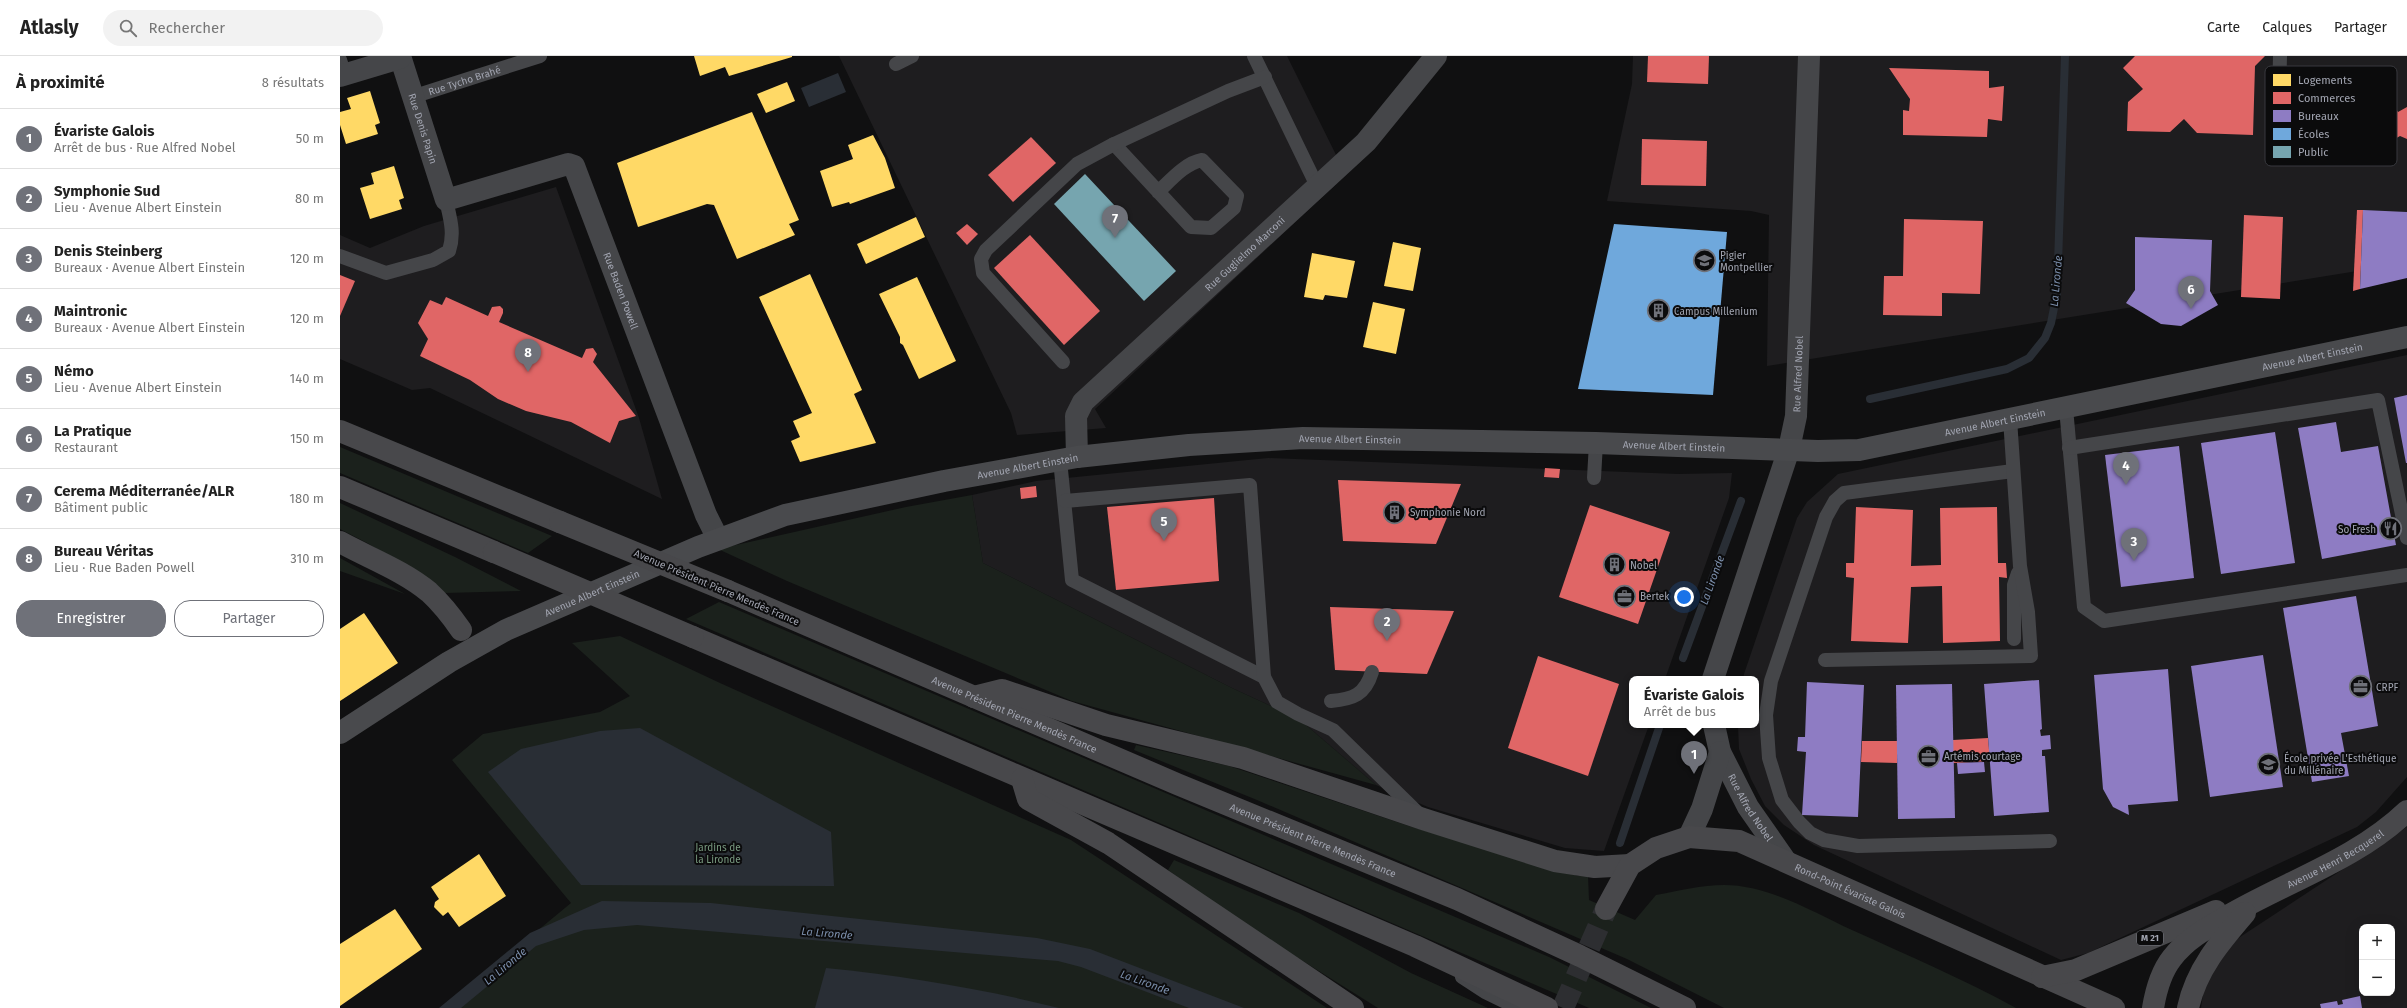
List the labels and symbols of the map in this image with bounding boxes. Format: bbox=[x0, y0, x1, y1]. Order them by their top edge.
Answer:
street label: Rue Tycho Brahé bbox=[427, 64, 502, 98]
legend bbox=[2265, 66, 2397, 166]
text: Logements bbox=[2298, 74, 2352, 87]
street label: Rue Denis Papin bbox=[405, 92, 439, 165]
text: Commerces bbox=[2298, 92, 2355, 105]
text: Bureaux bbox=[2298, 110, 2339, 123]
text: Écoles bbox=[2298, 127, 2329, 141]
text: Public bbox=[2298, 146, 2329, 159]
pin: 7 bbox=[1102, 205, 1128, 238]
street label: Rue Guglielmo Marconi bbox=[1203, 214, 1288, 294]
school or university icon: Pigier Montpellier bbox=[1692, 248, 1718, 274]
place label: Pigier Montpellier bbox=[1720, 250, 1773, 274]
street label: Rue Baden Powell bbox=[600, 251, 640, 331]
water label: La Lironde bbox=[2048, 255, 2065, 307]
pin: 6 bbox=[2178, 276, 2204, 309]
building icon: Campus Millenium bbox=[1645, 298, 1671, 324]
place label: Campus Millenium bbox=[1674, 306, 1758, 318]
street label: Rue Alfred Nobel bbox=[1791, 335, 1806, 413]
pin: 8 bbox=[515, 339, 541, 372]
street label: Avenue Albert Einstein bbox=[2261, 341, 2364, 374]
street label: Avenue Albert Einstein bbox=[1944, 407, 2047, 439]
street label: Avenue Albert Einstein bbox=[1299, 433, 1401, 447]
street label: Avenue Albert Einstein bbox=[1623, 439, 1725, 455]
street label: Avenue Albert Einstein bbox=[976, 452, 1079, 482]
pin: 4 bbox=[2113, 452, 2139, 485]
building icon: Symphonie Nord bbox=[1382, 499, 1408, 525]
place label: Symphonie Nord bbox=[1410, 507, 1485, 519]
pin: 5 bbox=[1151, 508, 1177, 541]
restaurant icon: So Fresh bbox=[2378, 516, 2404, 542]
place label: So Fresh bbox=[2338, 524, 2376, 536]
pin: 3 bbox=[2121, 528, 2147, 561]
street label: Avenue Président Pierre Mendès France bbox=[632, 548, 801, 628]
building icon: Nobel bbox=[1601, 552, 1627, 578]
water label: La Lironde bbox=[1698, 553, 1727, 607]
place label: Nobel bbox=[1630, 560, 1657, 572]
street label: Avenue Albert Einstein bbox=[543, 568, 642, 620]
office icon: Bertek bbox=[1612, 583, 1638, 609]
your location bbox=[1674, 587, 1694, 607]
place label: Bertek bbox=[1640, 591, 1670, 603]
pin: 2 bbox=[1374, 608, 1400, 641]
street label: Avenue Président Pierre Mendès France bbox=[930, 674, 1099, 756]
office icon: CRPF bbox=[2348, 674, 2374, 700]
place label: CRPF bbox=[2376, 682, 2398, 694]
pin: 1 bbox=[1681, 741, 1707, 774]
office icon: Artémis courtage bbox=[1916, 743, 1942, 769]
place label: Artémis courtage bbox=[1944, 751, 2021, 763]
school or university icon: École privée L'Esthétique du Millénaire bbox=[2255, 751, 2281, 777]
place label: École privée L'Esthétique du Millénaire bbox=[2284, 751, 2396, 777]
street label: Rue Alfred Nobel bbox=[1725, 772, 1775, 844]
street label: Avenue Président Pierre Mendès France bbox=[1228, 801, 1398, 880]
street label: Avenue Henri Becquerel bbox=[2285, 828, 2386, 891]
park label: Jardins de la Lironde bbox=[695, 842, 741, 866]
street label: Rond-Point Évariste Galois bbox=[1793, 862, 1908, 922]
water label: La Lironde bbox=[801, 925, 853, 942]
road number: M 21 bbox=[2137, 931, 2163, 945]
water label: La Lironde bbox=[481, 945, 529, 988]
water label: La Lironde bbox=[1118, 968, 1172, 997]

